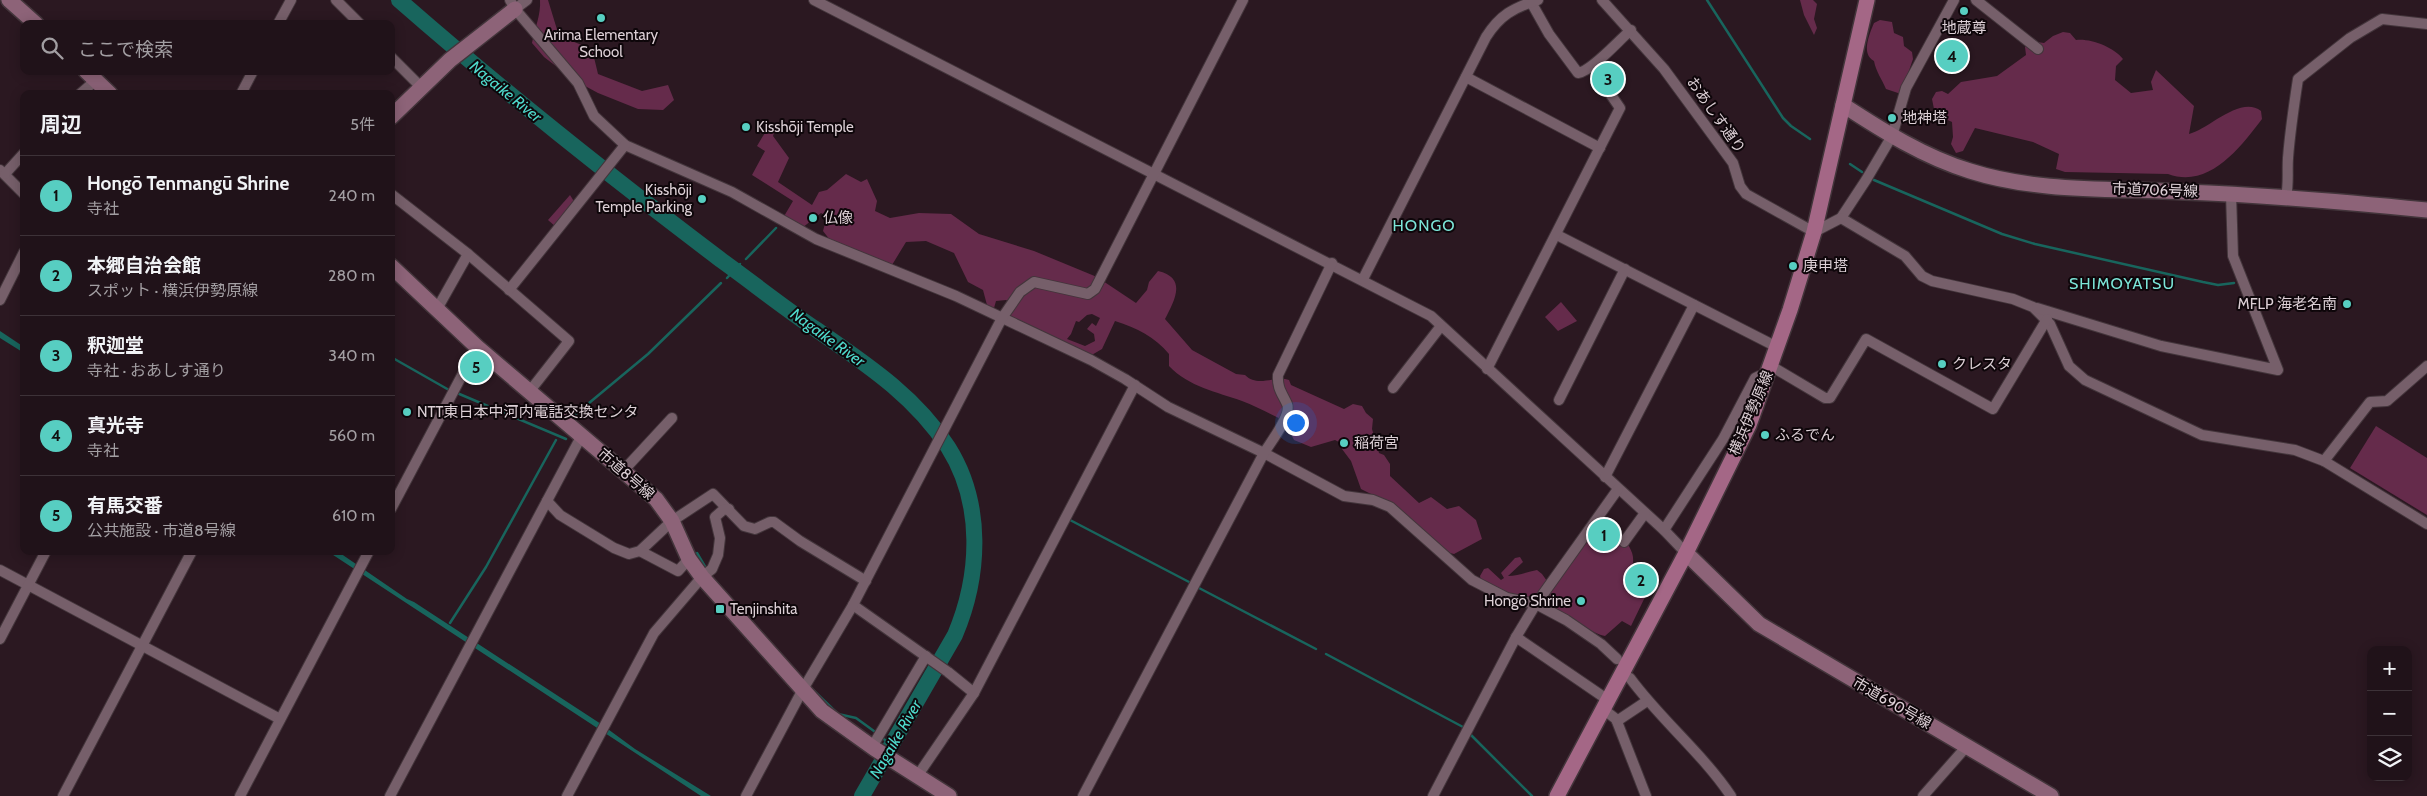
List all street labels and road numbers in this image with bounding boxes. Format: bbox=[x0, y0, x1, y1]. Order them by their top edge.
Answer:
street label: おあしす通り bbox=[1683, 73, 1749, 157]
street label: 市道706号線 bbox=[2112, 179, 2198, 201]
street label: 横浜伊勢原線 bbox=[1725, 368, 1777, 458]
street label: 市道8号線 bbox=[594, 445, 658, 503]
street label: 市道690号線 bbox=[1850, 673, 1934, 733]

